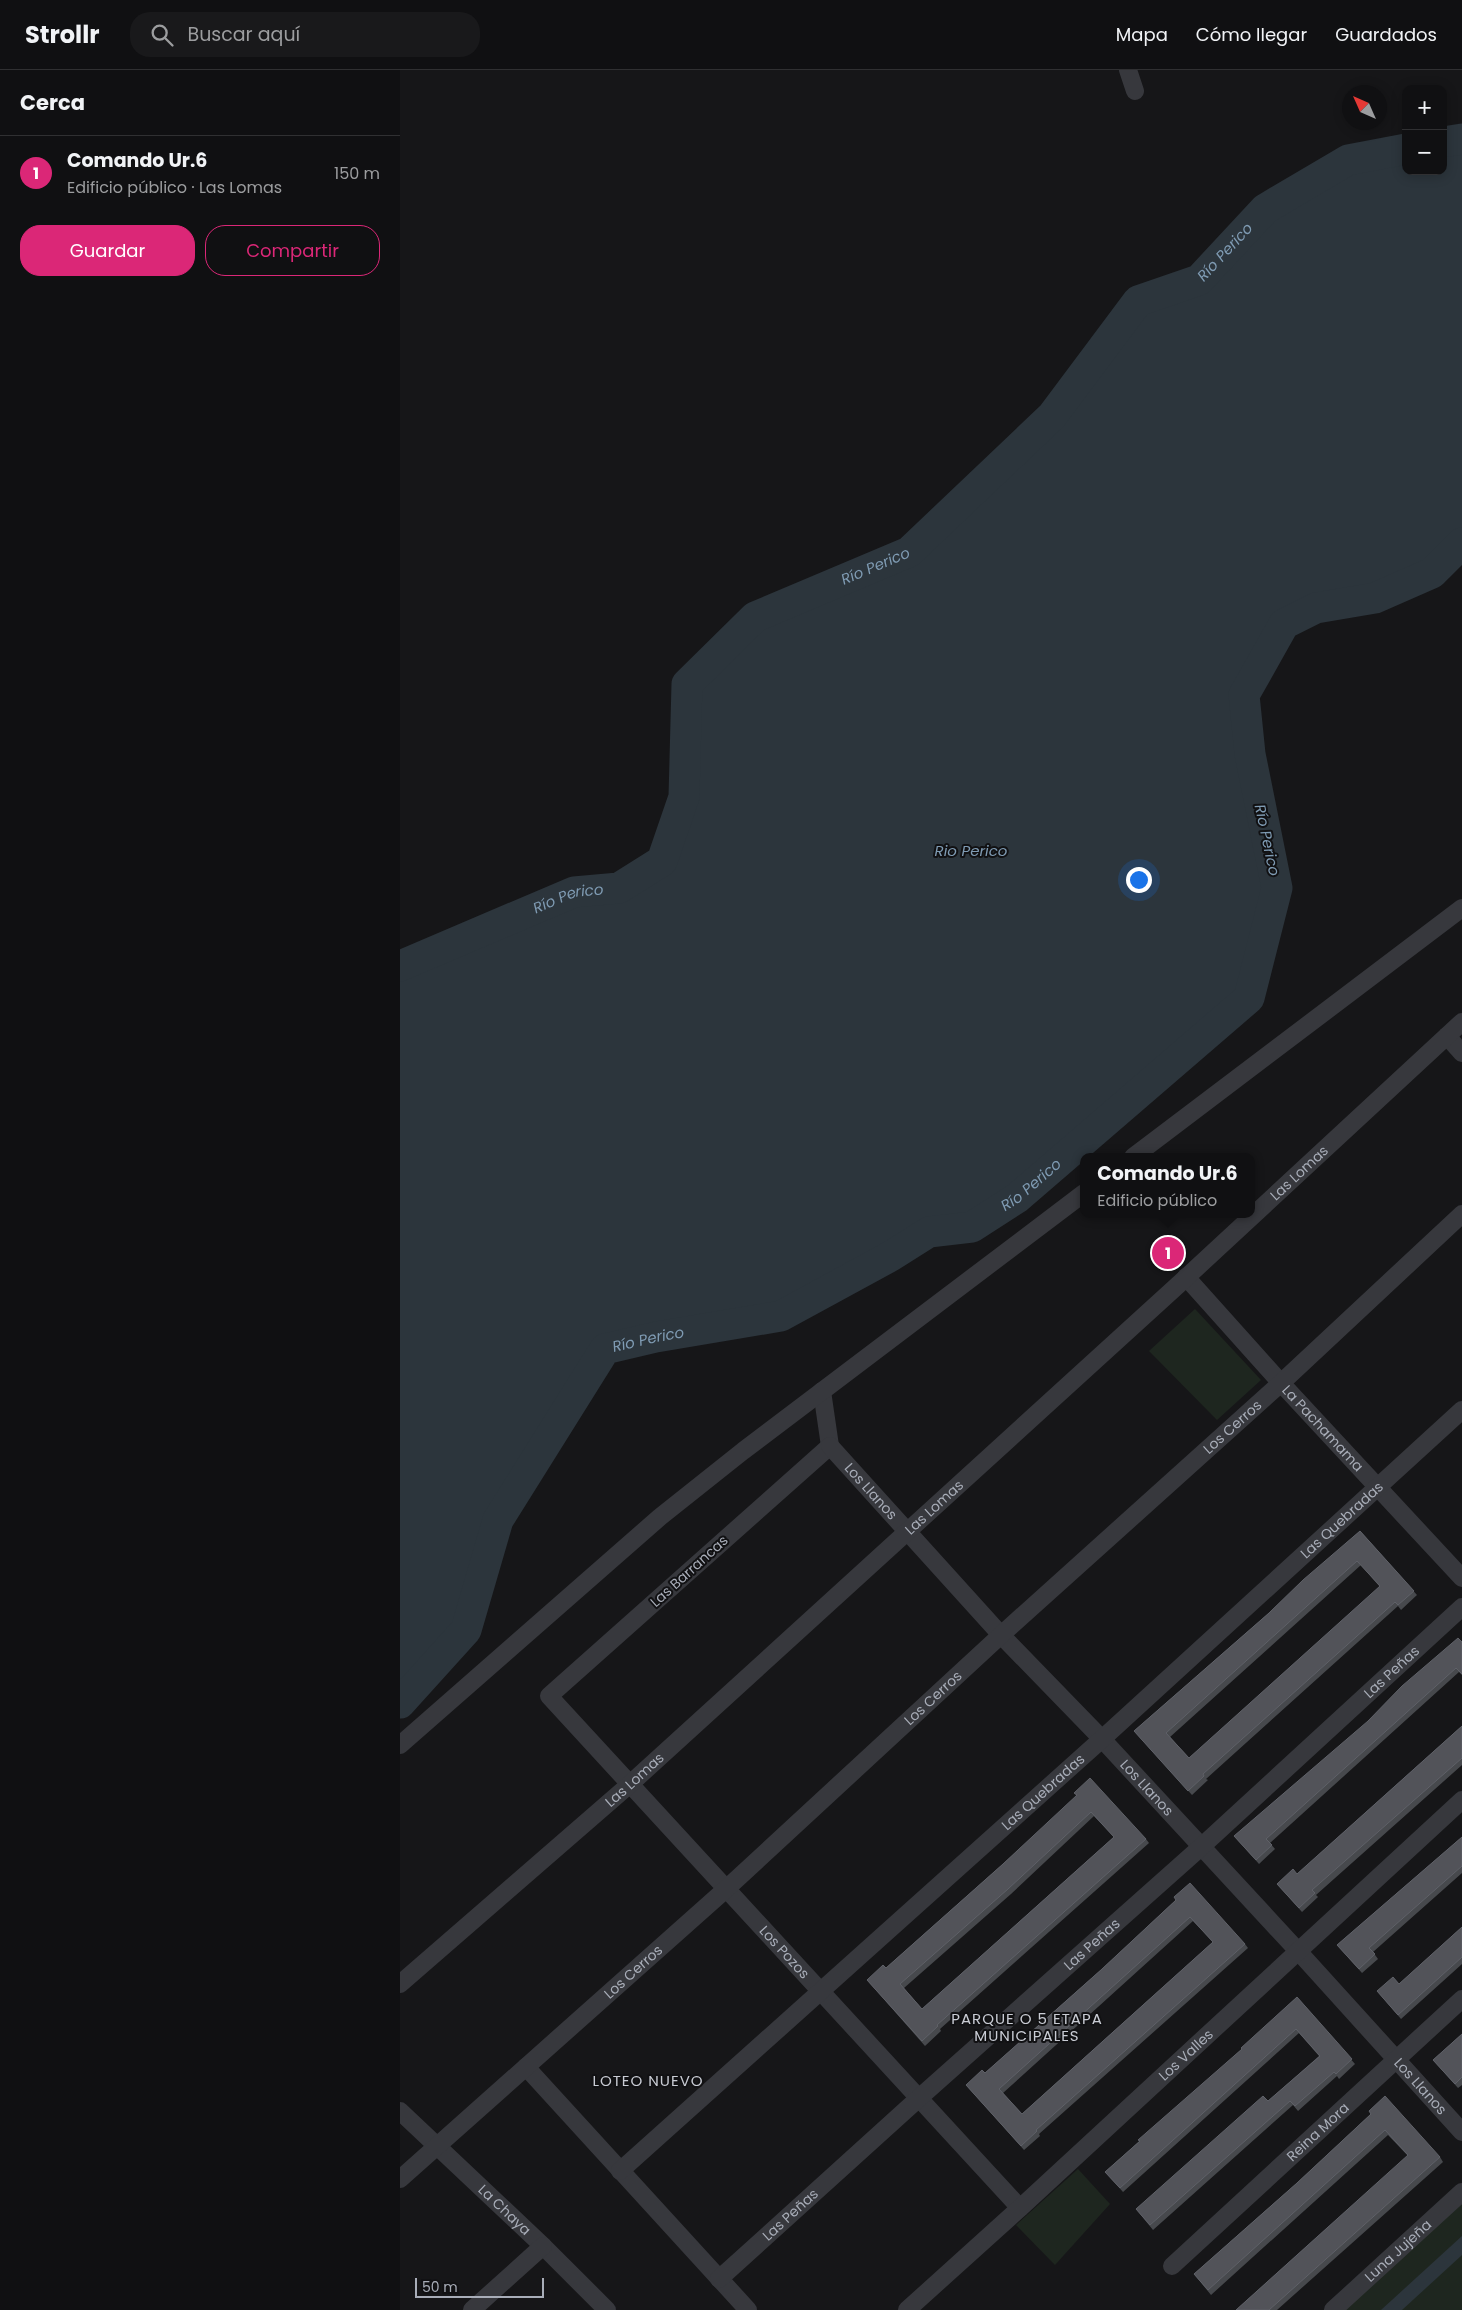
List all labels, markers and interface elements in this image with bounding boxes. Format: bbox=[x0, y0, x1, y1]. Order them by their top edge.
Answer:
search box bbox=[130, 12, 480, 57]
text: Strollr bbox=[25, 18, 100, 51]
icon: search bbox=[148, 21, 176, 49]
text: Buscar aquí bbox=[188, 21, 300, 48]
text: Mapa bbox=[1116, 22, 1168, 47]
text: Cómo llegar bbox=[1196, 22, 1307, 47]
text: Guardados bbox=[1335, 22, 1437, 47]
north arrow bbox=[1342, 85, 1387, 130]
map controls bbox=[1402, 85, 1447, 175]
button: + bbox=[1402, 85, 1447, 130]
text: Cerca bbox=[20, 88, 85, 117]
button: − bbox=[1402, 130, 1447, 175]
text: Comando Ur.6 bbox=[67, 147, 207, 174]
text: 1 bbox=[33, 162, 39, 185]
text: 150 m bbox=[334, 162, 380, 185]
text: Edificio público · Las Lomas bbox=[67, 176, 282, 199]
water label: Río Perico bbox=[1192, 218, 1257, 286]
button: Guardar bbox=[20, 225, 195, 276]
button: Compartir bbox=[205, 225, 380, 276]
water label: Río Perico bbox=[838, 542, 913, 590]
water label: Río Perico bbox=[1250, 802, 1285, 878]
water label: Rio Perico bbox=[935, 840, 1007, 861]
your location bbox=[1126, 867, 1152, 893]
water label: Río Perico bbox=[530, 878, 604, 918]
street label: Las Lomas bbox=[1266, 1141, 1333, 1205]
water label: Río Perico bbox=[996, 1153, 1066, 1216]
popup bbox=[1080, 1153, 1255, 1218]
text: Comando Ur.6 bbox=[1097, 1160, 1238, 1187]
text: Edificio público bbox=[1097, 1189, 1217, 1212]
pin: 1 bbox=[1152, 1234, 1184, 1272]
water label: Río Perico bbox=[610, 1321, 686, 1357]
street label: La Pachamama bbox=[1278, 1380, 1368, 1476]
street label: Los Cerros bbox=[1199, 1395, 1266, 1458]
street label: Los Llanos bbox=[840, 1458, 902, 1524]
street label: Las Lomas bbox=[900, 1475, 968, 1539]
street label: Las Quebradas bbox=[1296, 1477, 1387, 1563]
street label: Las Barrancas bbox=[646, 1531, 732, 1611]
street label: Las Peñas bbox=[1359, 1641, 1424, 1703]
street label: Los Cerros bbox=[900, 1666, 966, 1730]
street label: Las Lomas bbox=[601, 1748, 668, 1811]
street label: Las Quebradas bbox=[997, 1749, 1089, 1835]
street label: Los Llanos bbox=[1116, 1755, 1178, 1820]
street label: Las Peñas bbox=[1059, 1914, 1124, 1975]
street label: Los Pozos bbox=[755, 1921, 814, 1983]
street label: Los Cerros bbox=[599, 1940, 667, 2003]
district label: PARQUE O 5 ETAPA MUNICIPALES bbox=[951, 2008, 1103, 2046]
street label: Los Valles bbox=[1154, 2024, 1218, 2085]
street label: Los Llanos bbox=[1389, 2053, 1452, 2119]
district label: LOTEO NUEVO bbox=[592, 2070, 704, 2091]
street label: Reina Mora bbox=[1282, 2098, 1353, 2166]
street label: La Chaya bbox=[474, 2180, 536, 2240]
street label: Las Peñas bbox=[758, 2184, 823, 2245]
street label: Luna Jujeña bbox=[1360, 2215, 1436, 2286]
scale bar bbox=[415, 2275, 544, 2298]
text: 50 m bbox=[422, 2277, 458, 2297]

